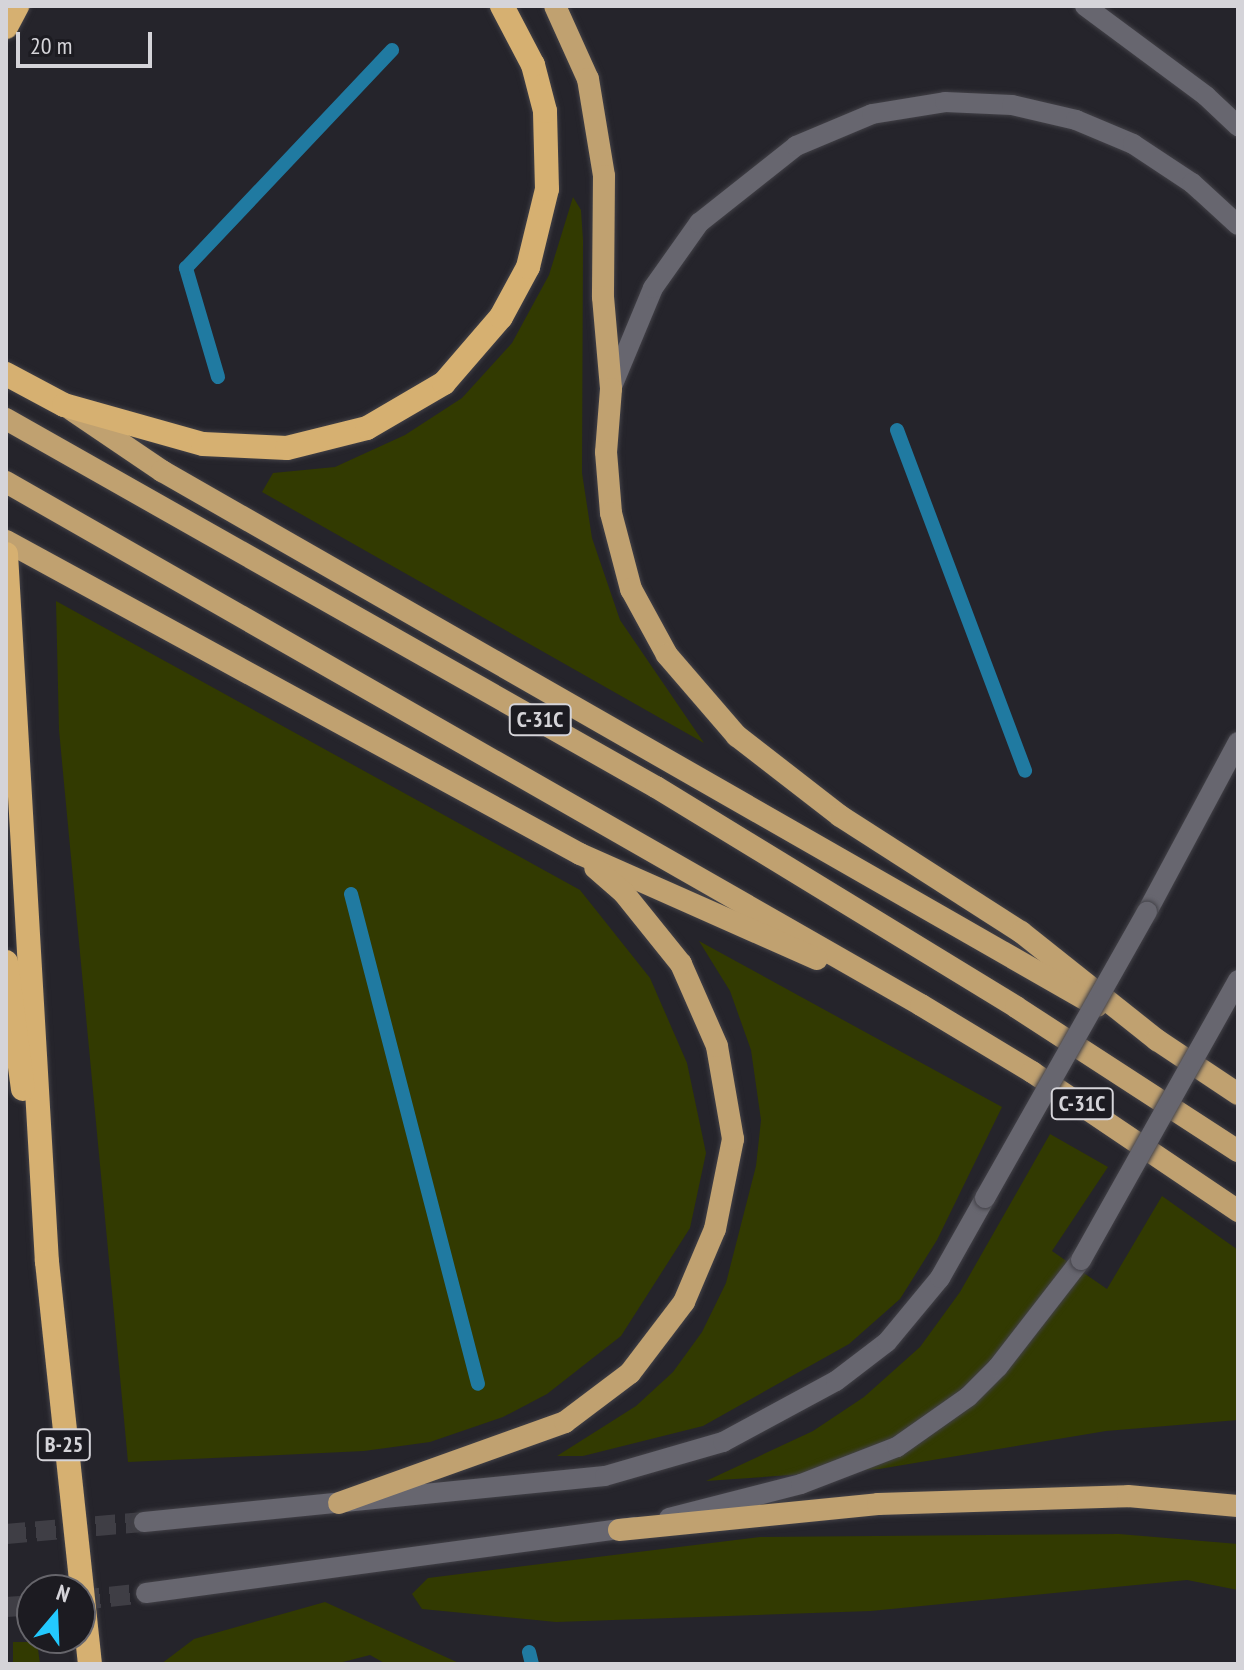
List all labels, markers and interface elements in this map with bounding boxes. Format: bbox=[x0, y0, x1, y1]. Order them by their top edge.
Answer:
scale bar bbox=[20, 16, 156, 66]
text: 20 m bbox=[30, 30, 72, 61]
road number: C-31C bbox=[508, 702, 572, 738]
road number: C-31C bbox=[1050, 1086, 1114, 1122]
road number: B-25 bbox=[36, 1427, 92, 1463]
north arrow bbox=[16, 1574, 96, 1654]
text: N bbox=[53, 1578, 73, 1608]

